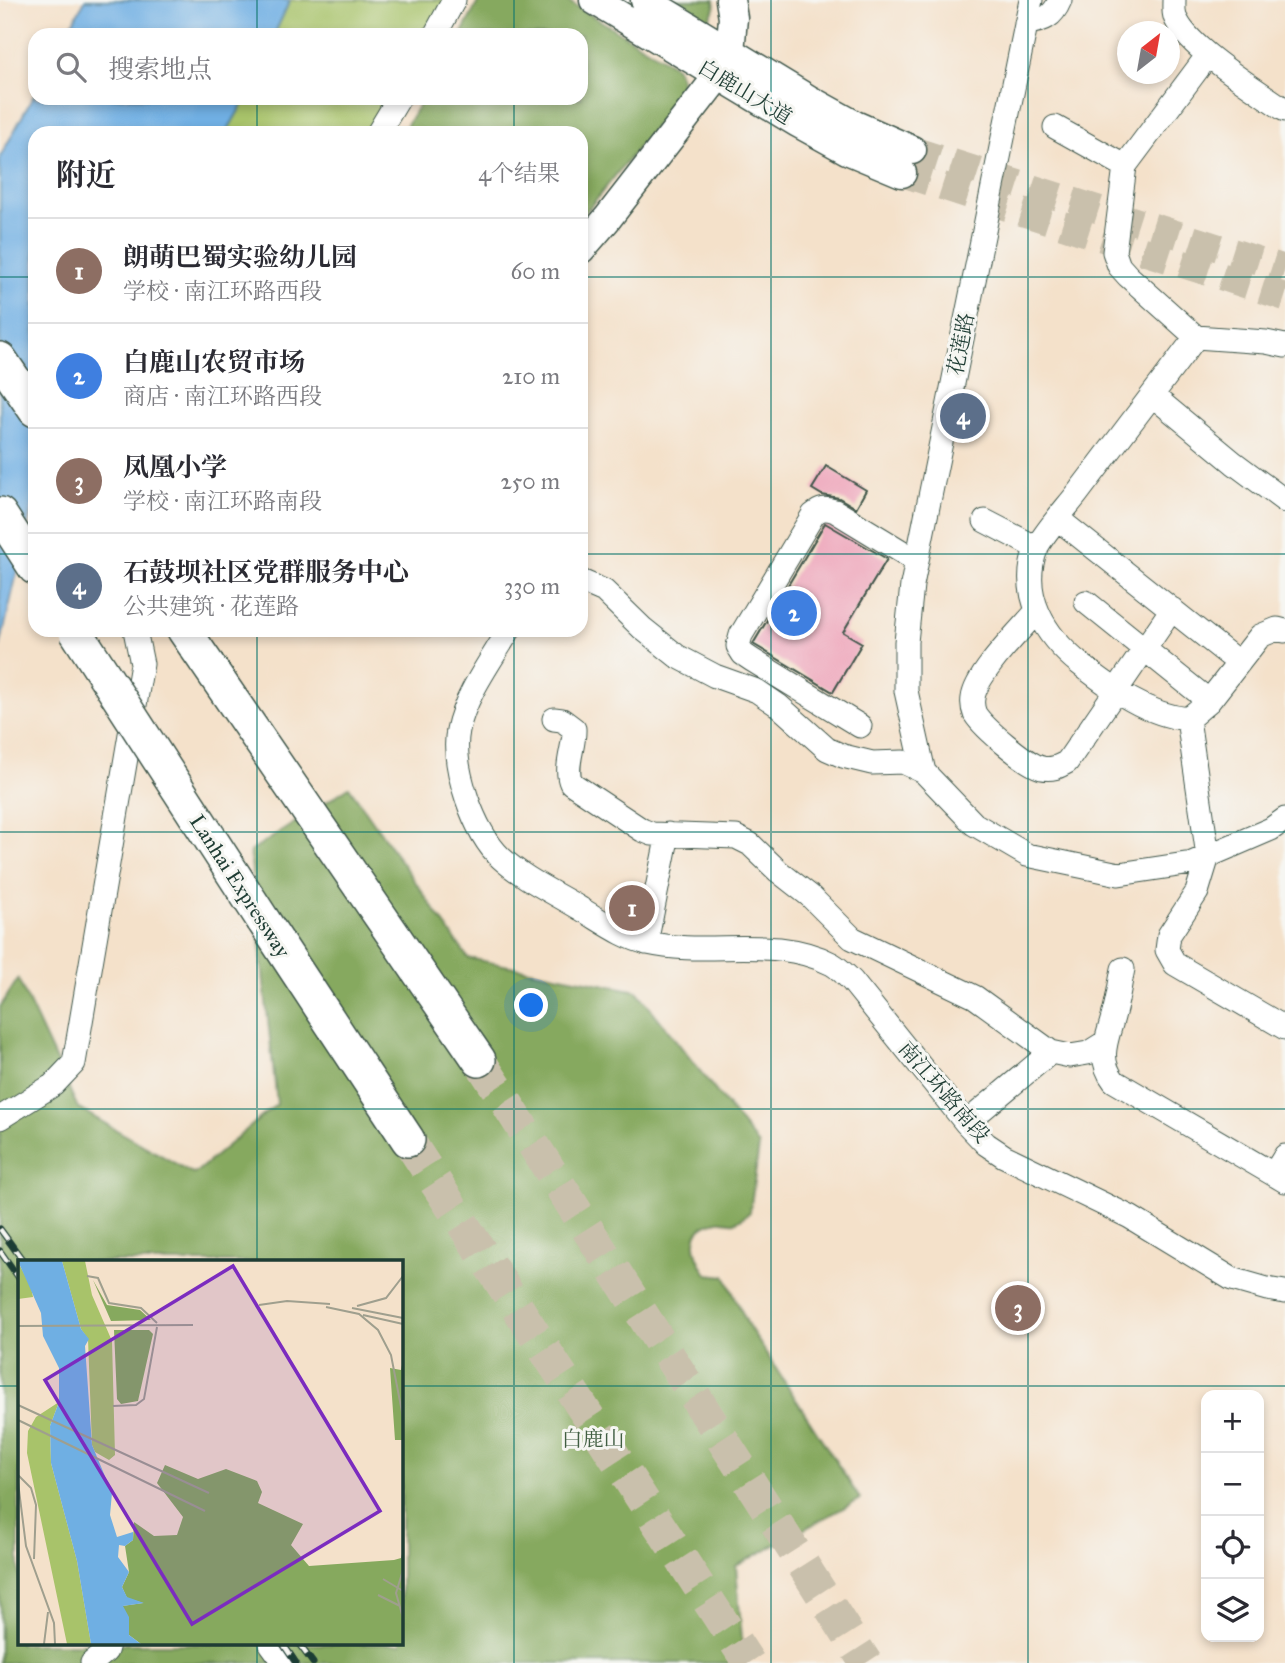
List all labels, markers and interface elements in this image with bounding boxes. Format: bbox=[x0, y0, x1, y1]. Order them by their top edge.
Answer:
north arrow bbox=[1117, 21, 1180, 84]
search box bbox=[28, 28, 588, 105]
icon: search bbox=[52, 48, 90, 86]
text: 搜索地点 bbox=[108, 53, 212, 85]
street label: 白鹿山大道 bbox=[693, 54, 797, 130]
text: 附近 bbox=[56, 157, 116, 193]
text: 4个结果 bbox=[478, 159, 560, 187]
text: 朗萌巴蜀实验幼儿园 bbox=[123, 241, 357, 273]
text: 1 bbox=[74, 257, 84, 285]
text: 60 m bbox=[511, 257, 560, 285]
text: 学校 · 南江环路西段 bbox=[123, 277, 322, 305]
street label: 花莲路 bbox=[942, 311, 980, 377]
text: 白鹿山农贸市场 bbox=[123, 346, 305, 378]
text: 2 bbox=[73, 362, 85, 390]
text: 210 m bbox=[502, 362, 560, 390]
text: 商店 · 南江环路西段 bbox=[123, 382, 322, 410]
pin: 4 bbox=[940, 390, 986, 442]
text: 凤凰小学 bbox=[123, 451, 227, 483]
text: 3 bbox=[74, 467, 84, 495]
text: 250 m bbox=[500, 467, 560, 495]
text: 学校 · 南江环路南段 bbox=[123, 487, 322, 515]
text: 石鼓坝社区党群服务中心 bbox=[123, 556, 409, 588]
text: 4 bbox=[73, 572, 85, 600]
text: 330 m bbox=[504, 572, 560, 600]
pin: 2 bbox=[771, 587, 817, 639]
text: 公共建筑 · 花莲路 bbox=[123, 592, 299, 620]
street label: Lanhai Expressway bbox=[184, 810, 297, 963]
pin: 1 bbox=[609, 882, 655, 934]
your location bbox=[514, 988, 548, 1022]
street label: 南江环路南段 bbox=[893, 1036, 995, 1148]
inset map bbox=[18, 1260, 402, 1646]
pin: 3 bbox=[995, 1282, 1041, 1334]
map controls bbox=[1201, 1390, 1264, 1642]
button: + bbox=[1201, 1390, 1264, 1453]
park label: 白鹿山 bbox=[562, 1426, 625, 1452]
button: − bbox=[1201, 1453, 1264, 1516]
button: locate bbox=[1201, 1516, 1264, 1579]
button: layers bbox=[1201, 1579, 1264, 1642]

